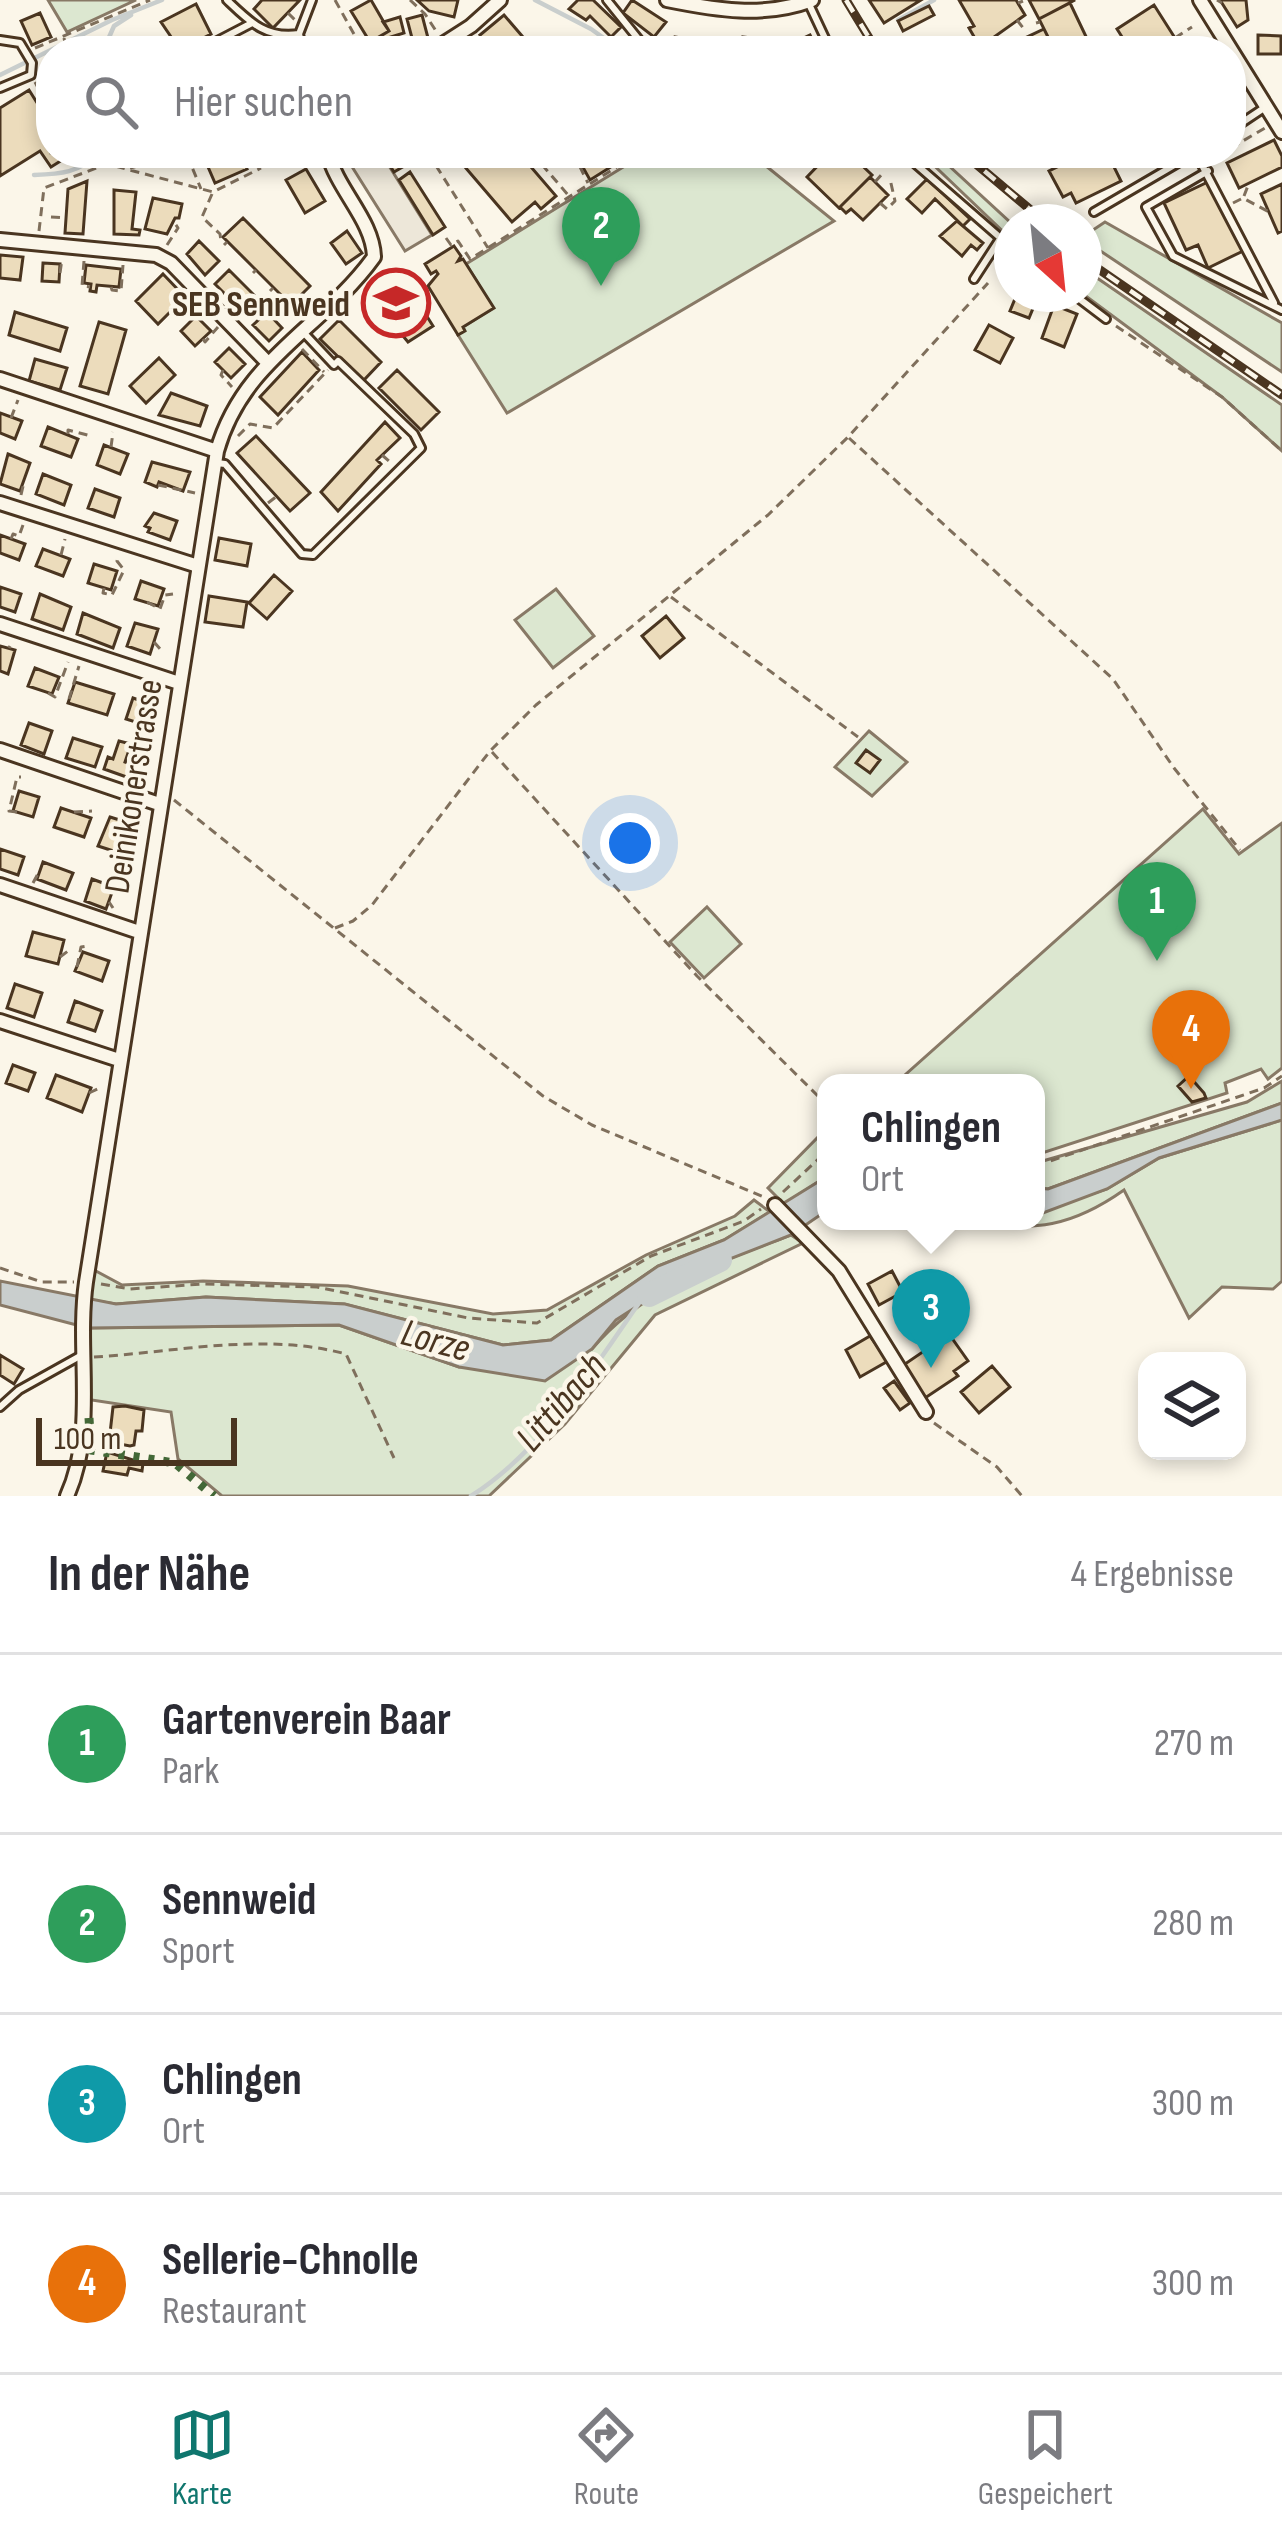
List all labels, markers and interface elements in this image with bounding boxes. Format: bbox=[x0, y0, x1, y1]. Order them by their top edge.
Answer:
search box bbox=[36, 36, 1246, 168]
icon: search bbox=[78, 69, 144, 135]
text: Hier suchen bbox=[174, 75, 353, 130]
pin: 2 bbox=[562, 187, 640, 286]
north arrow bbox=[994, 204, 1102, 312]
school or university icon: SEB Sennweid bbox=[361, 268, 431, 338]
place label: SEB Sennweid bbox=[172, 284, 350, 327]
street label: Deinikonerstrasse bbox=[96, 676, 173, 897]
your location bbox=[600, 813, 660, 873]
pin: 1 bbox=[1118, 862, 1196, 961]
pin: 4 bbox=[1152, 990, 1230, 1089]
popup bbox=[817, 1074, 1045, 1230]
text: Chlingen bbox=[861, 1101, 1001, 1156]
text: Ort bbox=[861, 1156, 904, 1203]
pin: 3 bbox=[892, 1269, 970, 1368]
water label: Lorze bbox=[396, 1310, 475, 1373]
water label: Littibach bbox=[506, 1344, 617, 1461]
map controls bbox=[1138, 1352, 1246, 1460]
button: layers bbox=[1138, 1352, 1246, 1460]
scale bar bbox=[36, 1412, 237, 1465]
text: 100 m bbox=[54, 1419, 121, 1459]
text: In der Nähe bbox=[48, 1544, 250, 1605]
text: 4 Ergebnisse bbox=[1071, 1551, 1234, 1598]
text: Gartenverein Baar bbox=[162, 1693, 451, 1748]
text: 1 bbox=[79, 1720, 95, 1767]
text: 270 m bbox=[1154, 1720, 1234, 1767]
text: Park bbox=[162, 1748, 219, 1795]
text: Sennweid bbox=[162, 1873, 316, 1928]
text: 2 bbox=[78, 1900, 96, 1947]
text: 280 m bbox=[1152, 1900, 1234, 1947]
text: Sport bbox=[162, 1928, 235, 1975]
text: Chlingen bbox=[162, 2053, 302, 2108]
text: 3 bbox=[78, 2080, 96, 2127]
text: 300 m bbox=[1152, 2080, 1234, 2127]
text: Ort bbox=[162, 2108, 205, 2155]
text: Sellerie-Chnolle bbox=[162, 2233, 419, 2288]
text: 4 bbox=[78, 2260, 96, 2307]
text: 300 m bbox=[1152, 2260, 1234, 2307]
text: Restaurant bbox=[162, 2288, 307, 2335]
tab: Karte bbox=[169, 2402, 235, 2514]
tab: Route bbox=[573, 2402, 639, 2514]
tab: Gespeichert bbox=[978, 2402, 1113, 2514]

